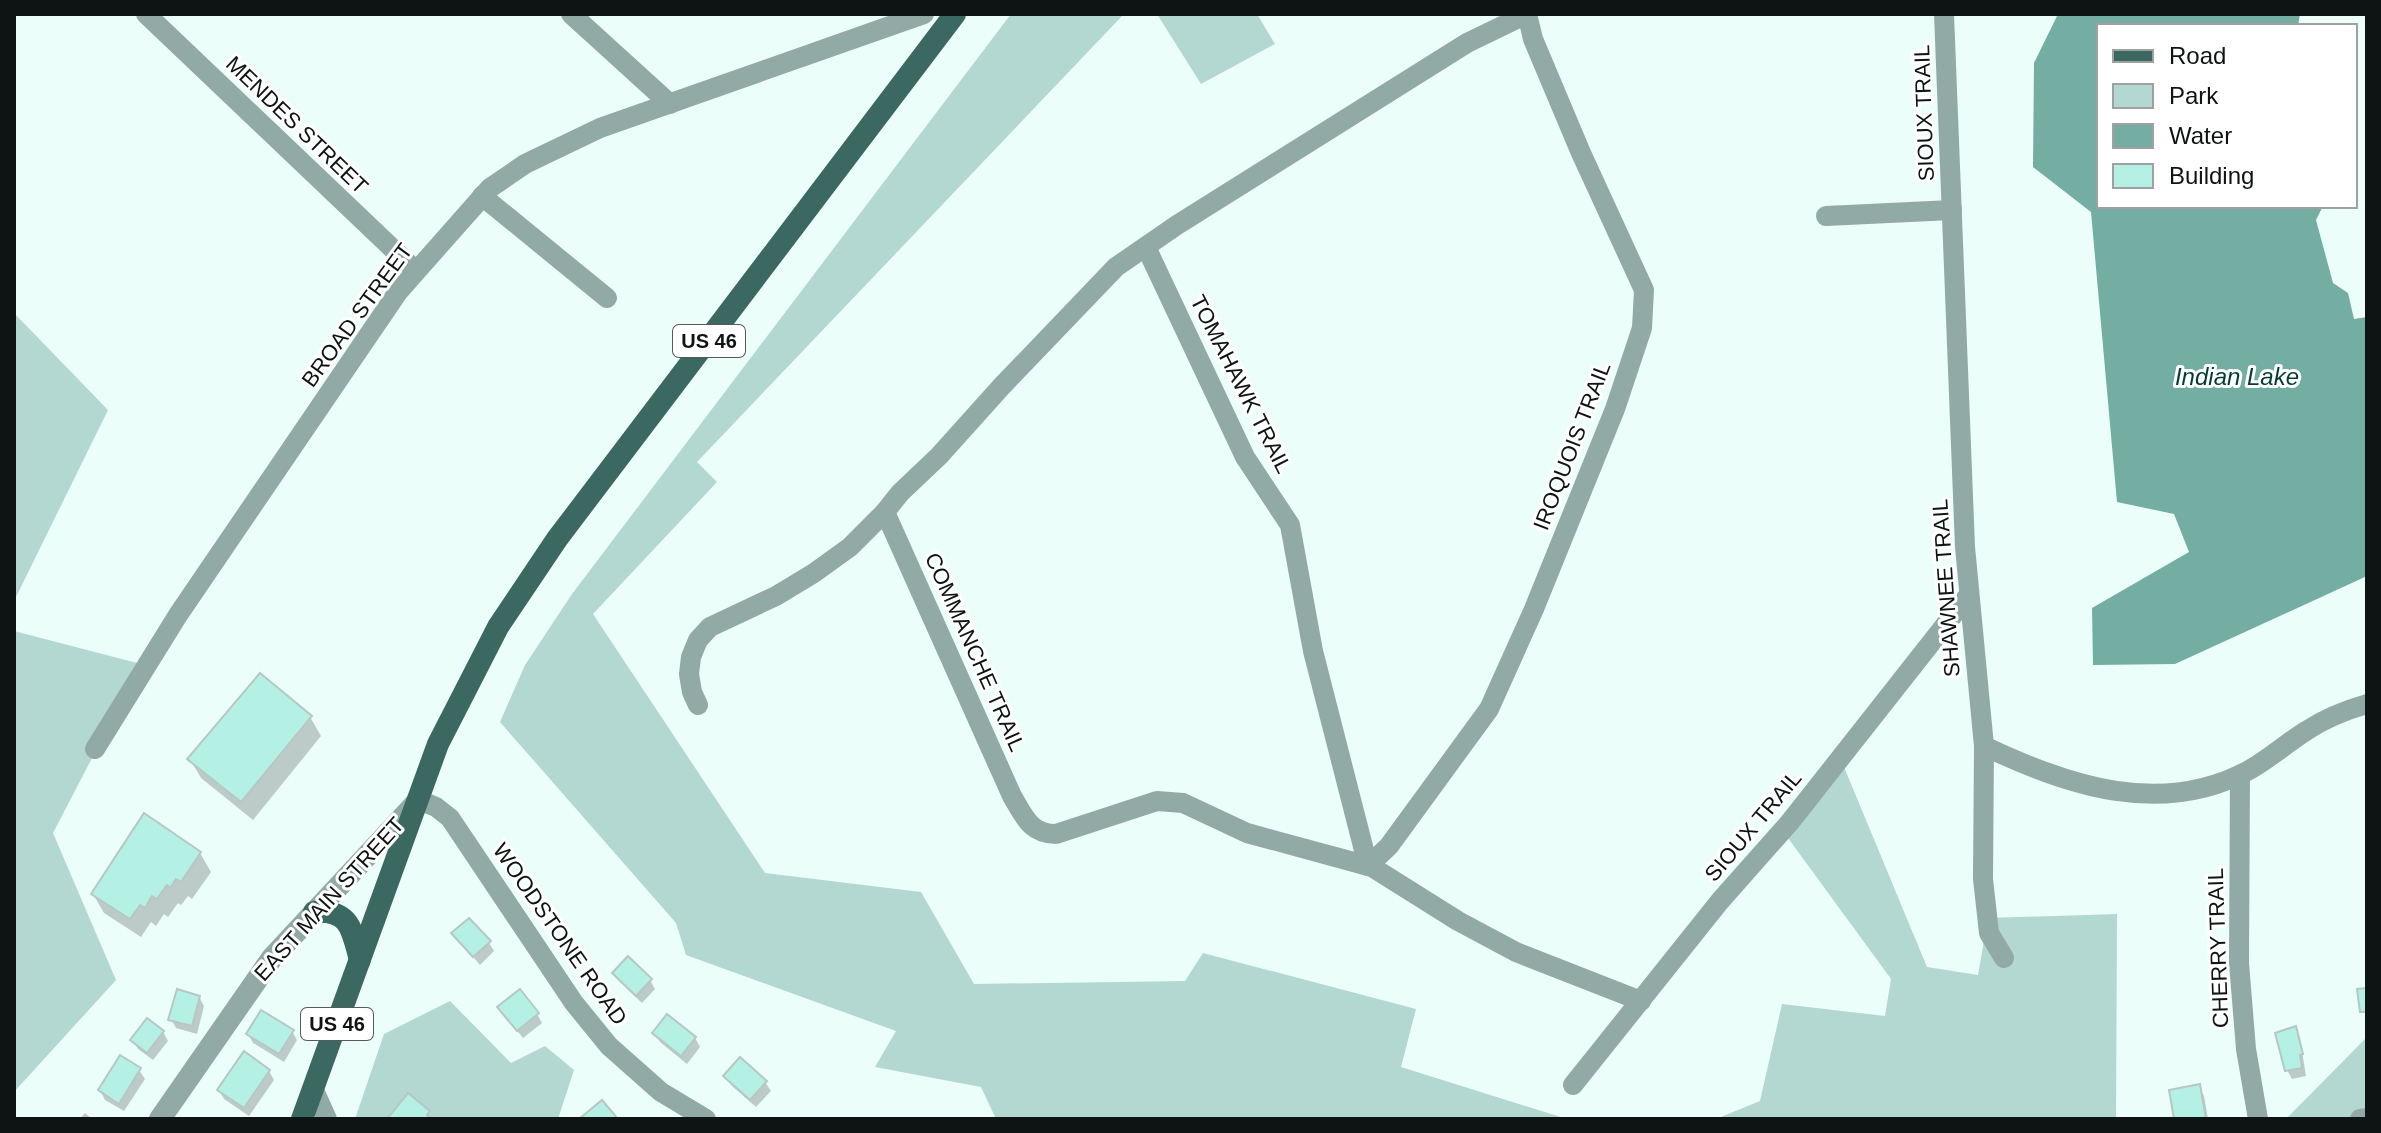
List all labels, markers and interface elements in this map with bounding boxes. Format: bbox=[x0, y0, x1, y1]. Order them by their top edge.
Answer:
legend bbox=[2097, 24, 2357, 208]
text: Road bbox=[2169, 42, 2226, 69]
street label: SIOUX TRAIL bbox=[1909, 44, 1939, 182]
street label: MENDES STREET bbox=[221, 51, 373, 199]
text: Park bbox=[2169, 82, 2219, 109]
text: Water bbox=[2169, 122, 2232, 149]
text: Building bbox=[2169, 162, 2254, 189]
street label: BROAD STREET bbox=[297, 238, 417, 392]
street label: TOMAHAWK TRAIL bbox=[1185, 291, 1297, 477]
road number: US 46 bbox=[673, 325, 745, 357]
street label: IROQUOIS TRAIL bbox=[1528, 358, 1616, 534]
water label: Indian Lake bbox=[2175, 363, 2299, 390]
street label: SHAWNEE TRAIL bbox=[1927, 498, 1965, 678]
street label: COMMANCHE TRAIL bbox=[920, 549, 1030, 755]
street label: SIOUX TRAIL bbox=[1700, 766, 1806, 886]
street label: EAST MAIN STREET bbox=[249, 812, 409, 986]
street label: WOODSTONE ROAD bbox=[488, 838, 632, 1030]
street label: CHERRY TRAIL bbox=[2203, 868, 2233, 1028]
road number: US 46 bbox=[301, 1008, 373, 1040]

